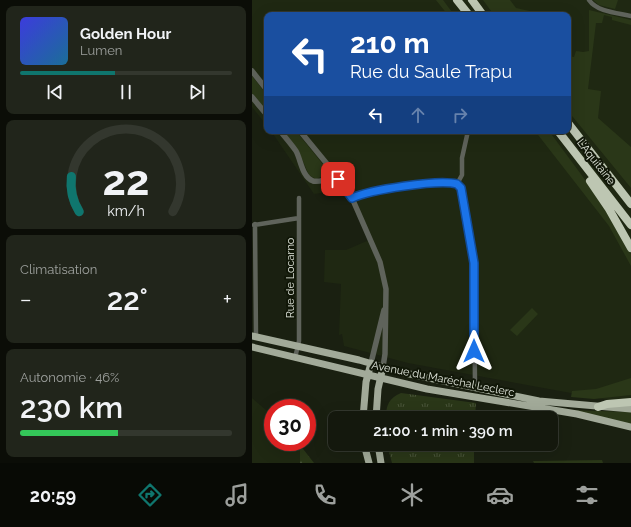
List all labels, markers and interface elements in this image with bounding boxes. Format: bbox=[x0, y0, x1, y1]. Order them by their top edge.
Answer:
text: Golden Hour bbox=[80, 25, 171, 43]
text: 210 m bbox=[350, 27, 430, 60]
icon: left bbox=[284, 28, 336, 80]
text: Lumen bbox=[80, 43, 122, 58]
text: Rue du Saule Trapu bbox=[350, 61, 512, 82]
icon: previous bbox=[44, 81, 66, 103]
icon: pause bbox=[115, 81, 137, 103]
icon: next bbox=[186, 81, 208, 103]
icon: left bbox=[365, 104, 387, 126]
icon: ahead bbox=[407, 104, 429, 126]
icon: right bbox=[449, 104, 471, 126]
street label: L'Aquitaine bbox=[574, 136, 618, 188]
text: 22 bbox=[103, 156, 149, 205]
pin bbox=[321, 162, 355, 196]
icon: arrive bbox=[327, 168, 349, 190]
text: km/h bbox=[107, 203, 145, 219]
street label: Rue de Locarno bbox=[284, 237, 297, 318]
text: Climatisation bbox=[20, 262, 97, 277]
text: 22° bbox=[107, 282, 148, 317]
text: − bbox=[20, 286, 32, 312]
text: + bbox=[223, 286, 232, 312]
position arrow bbox=[453, 330, 495, 372]
street label: Avenue du Maréchal Leclerc bbox=[370, 359, 516, 399]
text: Autonomie · 46% bbox=[20, 370, 119, 385]
text: 230 km bbox=[20, 390, 123, 425]
speed limit sign: 30 bbox=[264, 399, 316, 451]
text: 21:00 · 1 min · 390 m bbox=[373, 422, 513, 440]
icon: directions bbox=[136, 481, 164, 509]
icon: music bbox=[223, 481, 251, 509]
icon: phone bbox=[311, 481, 339, 509]
icon: climate bbox=[398, 481, 426, 509]
icon: car bbox=[486, 481, 514, 509]
icon: filters bbox=[573, 481, 601, 509]
text: 20:59 bbox=[30, 485, 76, 506]

